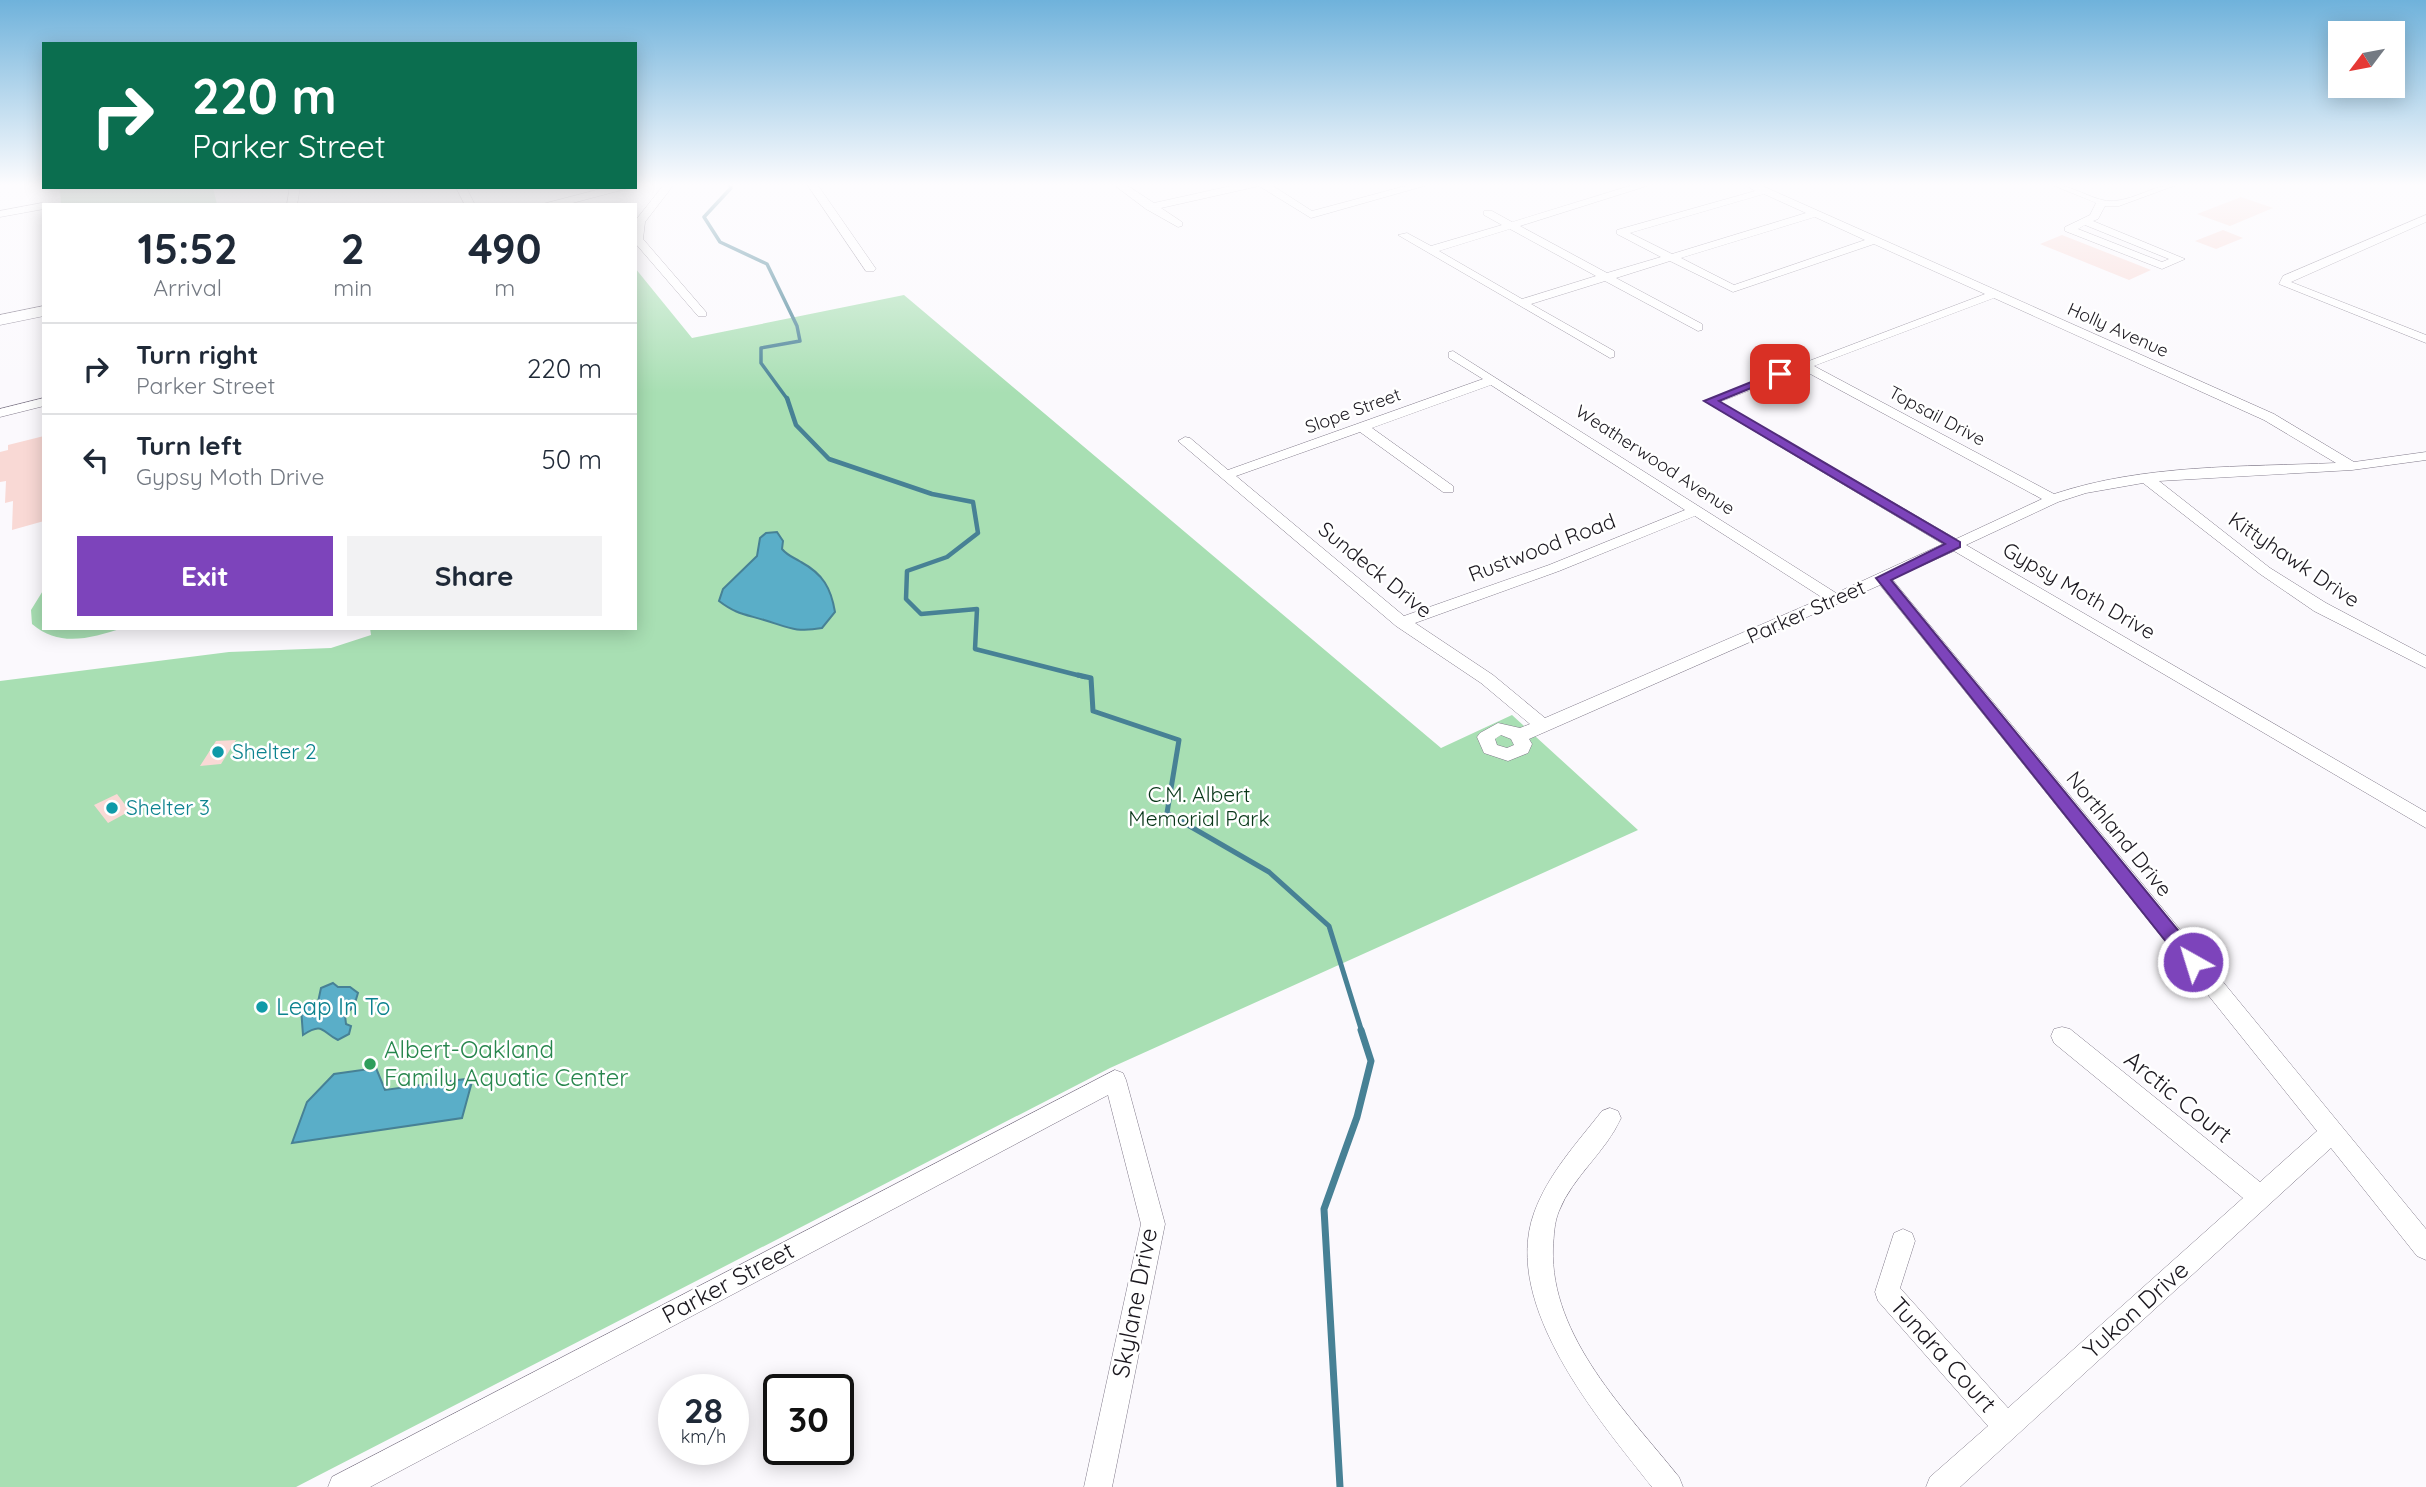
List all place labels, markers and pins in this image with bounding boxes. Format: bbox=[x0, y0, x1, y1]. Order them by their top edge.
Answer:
pin bbox=[1750, 344, 1810, 404]
place label: Shelter 2 bbox=[232, 738, 317, 764]
marker: Shelter 2 bbox=[210, 744, 226, 760]
place label: Shelter 3 bbox=[126, 794, 210, 820]
marker: Shelter 3 bbox=[104, 800, 120, 816]
place label: Leap In To bbox=[276, 991, 391, 1021]
marker: Leap In To bbox=[254, 999, 270, 1015]
place label: Albert-Oakland Family Aquatic Center bbox=[384, 1034, 628, 1092]
marker: Albert-Oakland Family Aquatic Center bbox=[362, 1056, 378, 1072]

